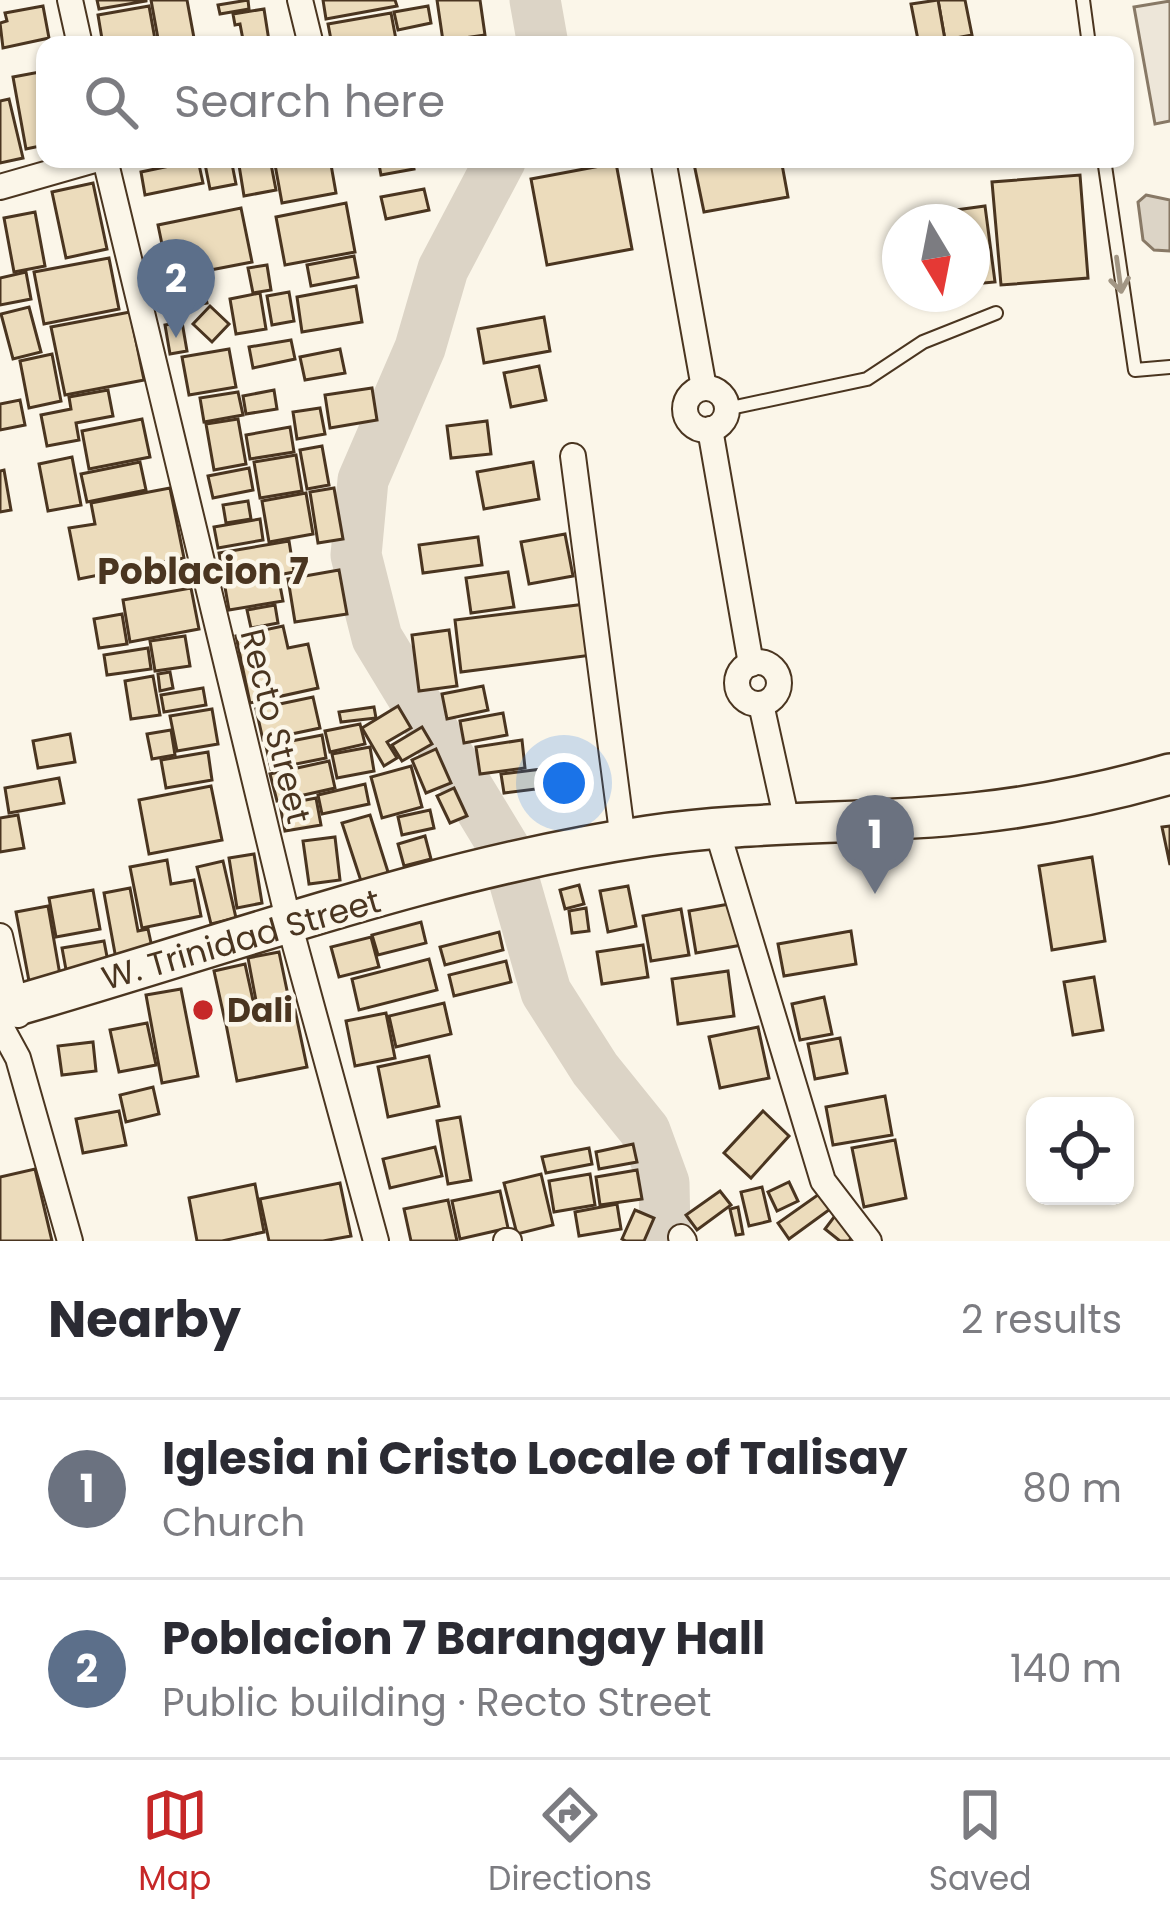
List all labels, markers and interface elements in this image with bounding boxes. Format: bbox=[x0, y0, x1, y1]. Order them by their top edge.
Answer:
search box bbox=[36, 36, 1134, 168]
icon: search bbox=[78, 69, 144, 135]
text: Search here bbox=[174, 70, 445, 133]
north arrow bbox=[882, 204, 990, 312]
pin: 2 bbox=[137, 239, 215, 338]
one-way arrow bbox=[1108, 255, 1131, 294]
district label: Poblacion 7 bbox=[97, 546, 309, 597]
street label: Recto Street bbox=[229, 624, 322, 828]
your location bbox=[534, 753, 594, 813]
pin: 1 bbox=[836, 795, 914, 894]
street label: W. Trinidad Street bbox=[96, 877, 386, 1002]
place label: Dali bbox=[227, 987, 293, 1034]
marker: Dali bbox=[190, 997, 216, 1023]
map controls bbox=[1026, 1097, 1134, 1205]
button: locate bbox=[1026, 1097, 1134, 1205]
text: Nearby bbox=[48, 1283, 241, 1355]
text: 2 results bbox=[961, 1292, 1122, 1347]
text: Iglesia ni Cristo Locale of Talisay bbox=[162, 1427, 908, 1490]
text: 1 bbox=[80, 1461, 94, 1516]
text: 80 m bbox=[1022, 1461, 1122, 1516]
text: Church bbox=[162, 1495, 305, 1550]
text: Poblacion 7 Barangay Hall bbox=[162, 1607, 765, 1670]
text: 2 bbox=[76, 1641, 98, 1696]
text: 140 m bbox=[1010, 1641, 1122, 1696]
text: Public building · Recto Street bbox=[162, 1675, 711, 1730]
tab: Map bbox=[138, 1782, 211, 1904]
tab: Directions bbox=[488, 1782, 652, 1904]
tab: Saved bbox=[929, 1782, 1032, 1904]

